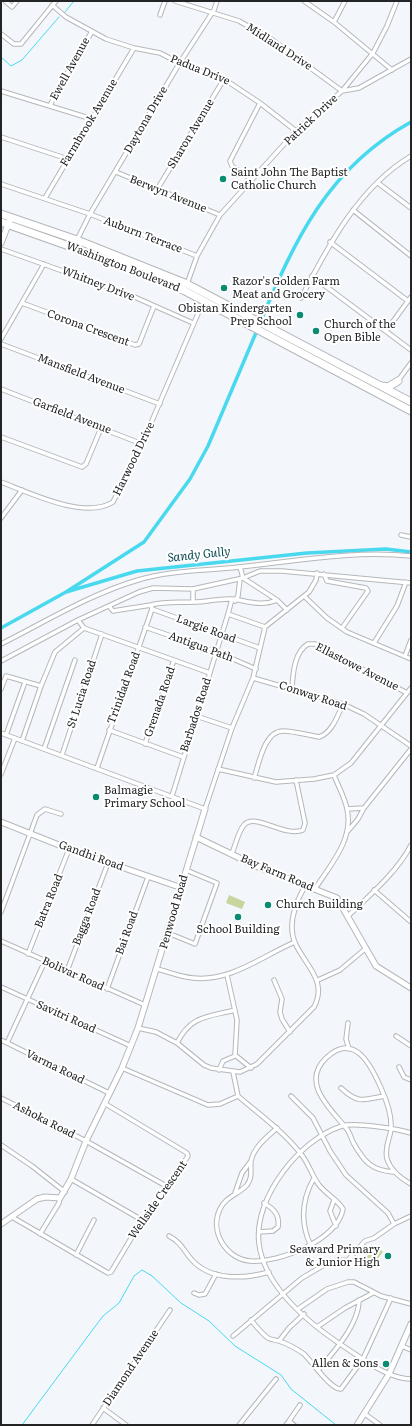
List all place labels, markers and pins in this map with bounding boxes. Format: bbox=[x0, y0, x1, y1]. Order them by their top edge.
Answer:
place label: Saint John The Baptist Catholic Church bbox=[231, 166, 348, 192]
marker: Saint John The Baptist Catholic Church bbox=[218, 174, 228, 184]
place label: Razor's Golden Farm Meat and Grocery bbox=[232, 275, 340, 301]
marker: Razor's Golden Farm Meat and Grocery bbox=[219, 283, 229, 293]
place label: Obistan Kindergarten Prep School bbox=[178, 302, 292, 328]
marker: Obistan Kindergarten Prep School bbox=[295, 310, 305, 320]
place label: Church of the Open Bible bbox=[324, 318, 396, 344]
marker: Church of the Open Bible bbox=[311, 326, 321, 336]
place label: Balmagie Primary School bbox=[104, 784, 185, 810]
marker: Balmagie Primary School bbox=[91, 792, 101, 802]
place label: Church Building bbox=[276, 898, 363, 912]
marker: Church Building bbox=[263, 900, 273, 910]
marker: School Building bbox=[233, 912, 243, 922]
place label: School Building bbox=[196, 923, 280, 937]
place label: Seaward Primary & Junior High bbox=[289, 1243, 380, 1269]
marker: Seaward Primary & Junior High bbox=[383, 1251, 393, 1261]
place label: Allen & Sons bbox=[311, 1357, 378, 1371]
marker: Allen & Sons bbox=[381, 1359, 391, 1369]

